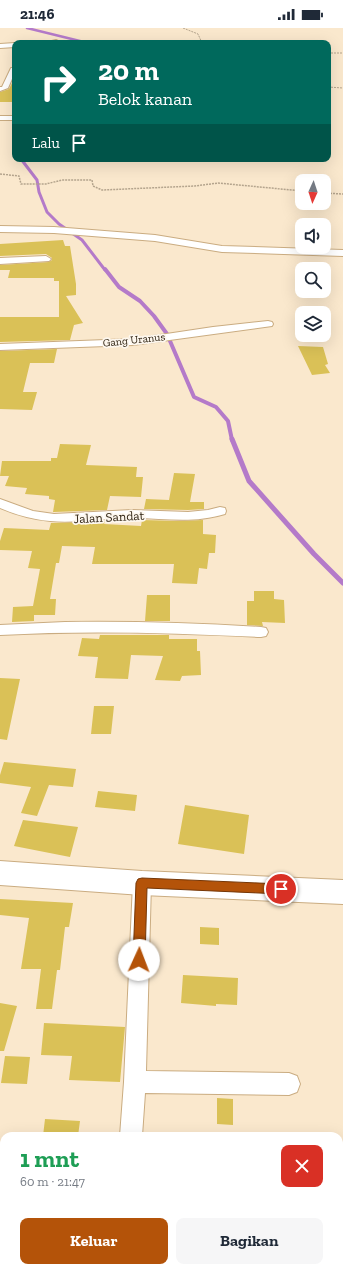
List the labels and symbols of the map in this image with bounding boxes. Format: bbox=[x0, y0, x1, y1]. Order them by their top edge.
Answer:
north arrow bbox=[295, 174, 331, 210]
street label: Gang Uranus bbox=[102, 330, 166, 350]
street label: Jalan Sandat bbox=[73, 508, 145, 526]
pin bbox=[264, 872, 298, 906]
position arrow bbox=[118, 939, 160, 981]

